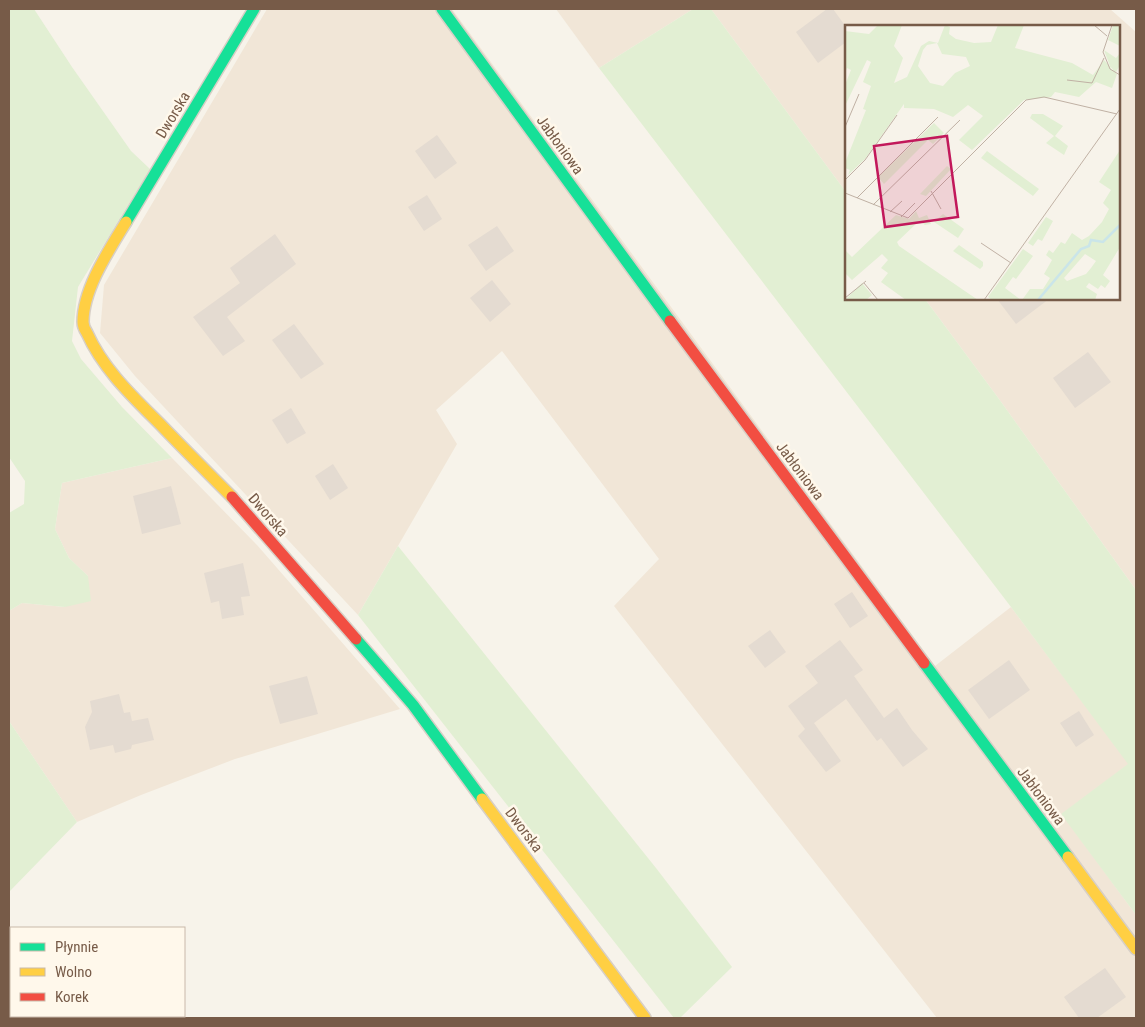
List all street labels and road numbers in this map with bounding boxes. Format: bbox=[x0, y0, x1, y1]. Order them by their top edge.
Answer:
street label: Dworska bbox=[152, 88, 194, 142]
street label: Jabłoniowa bbox=[533, 112, 587, 178]
street label: Jabłoniowa bbox=[772, 438, 828, 504]
street label: Dworska bbox=[244, 490, 292, 540]
street label: Jabłoniowa bbox=[1013, 763, 1069, 829]
street label: Dworska bbox=[501, 804, 547, 856]

